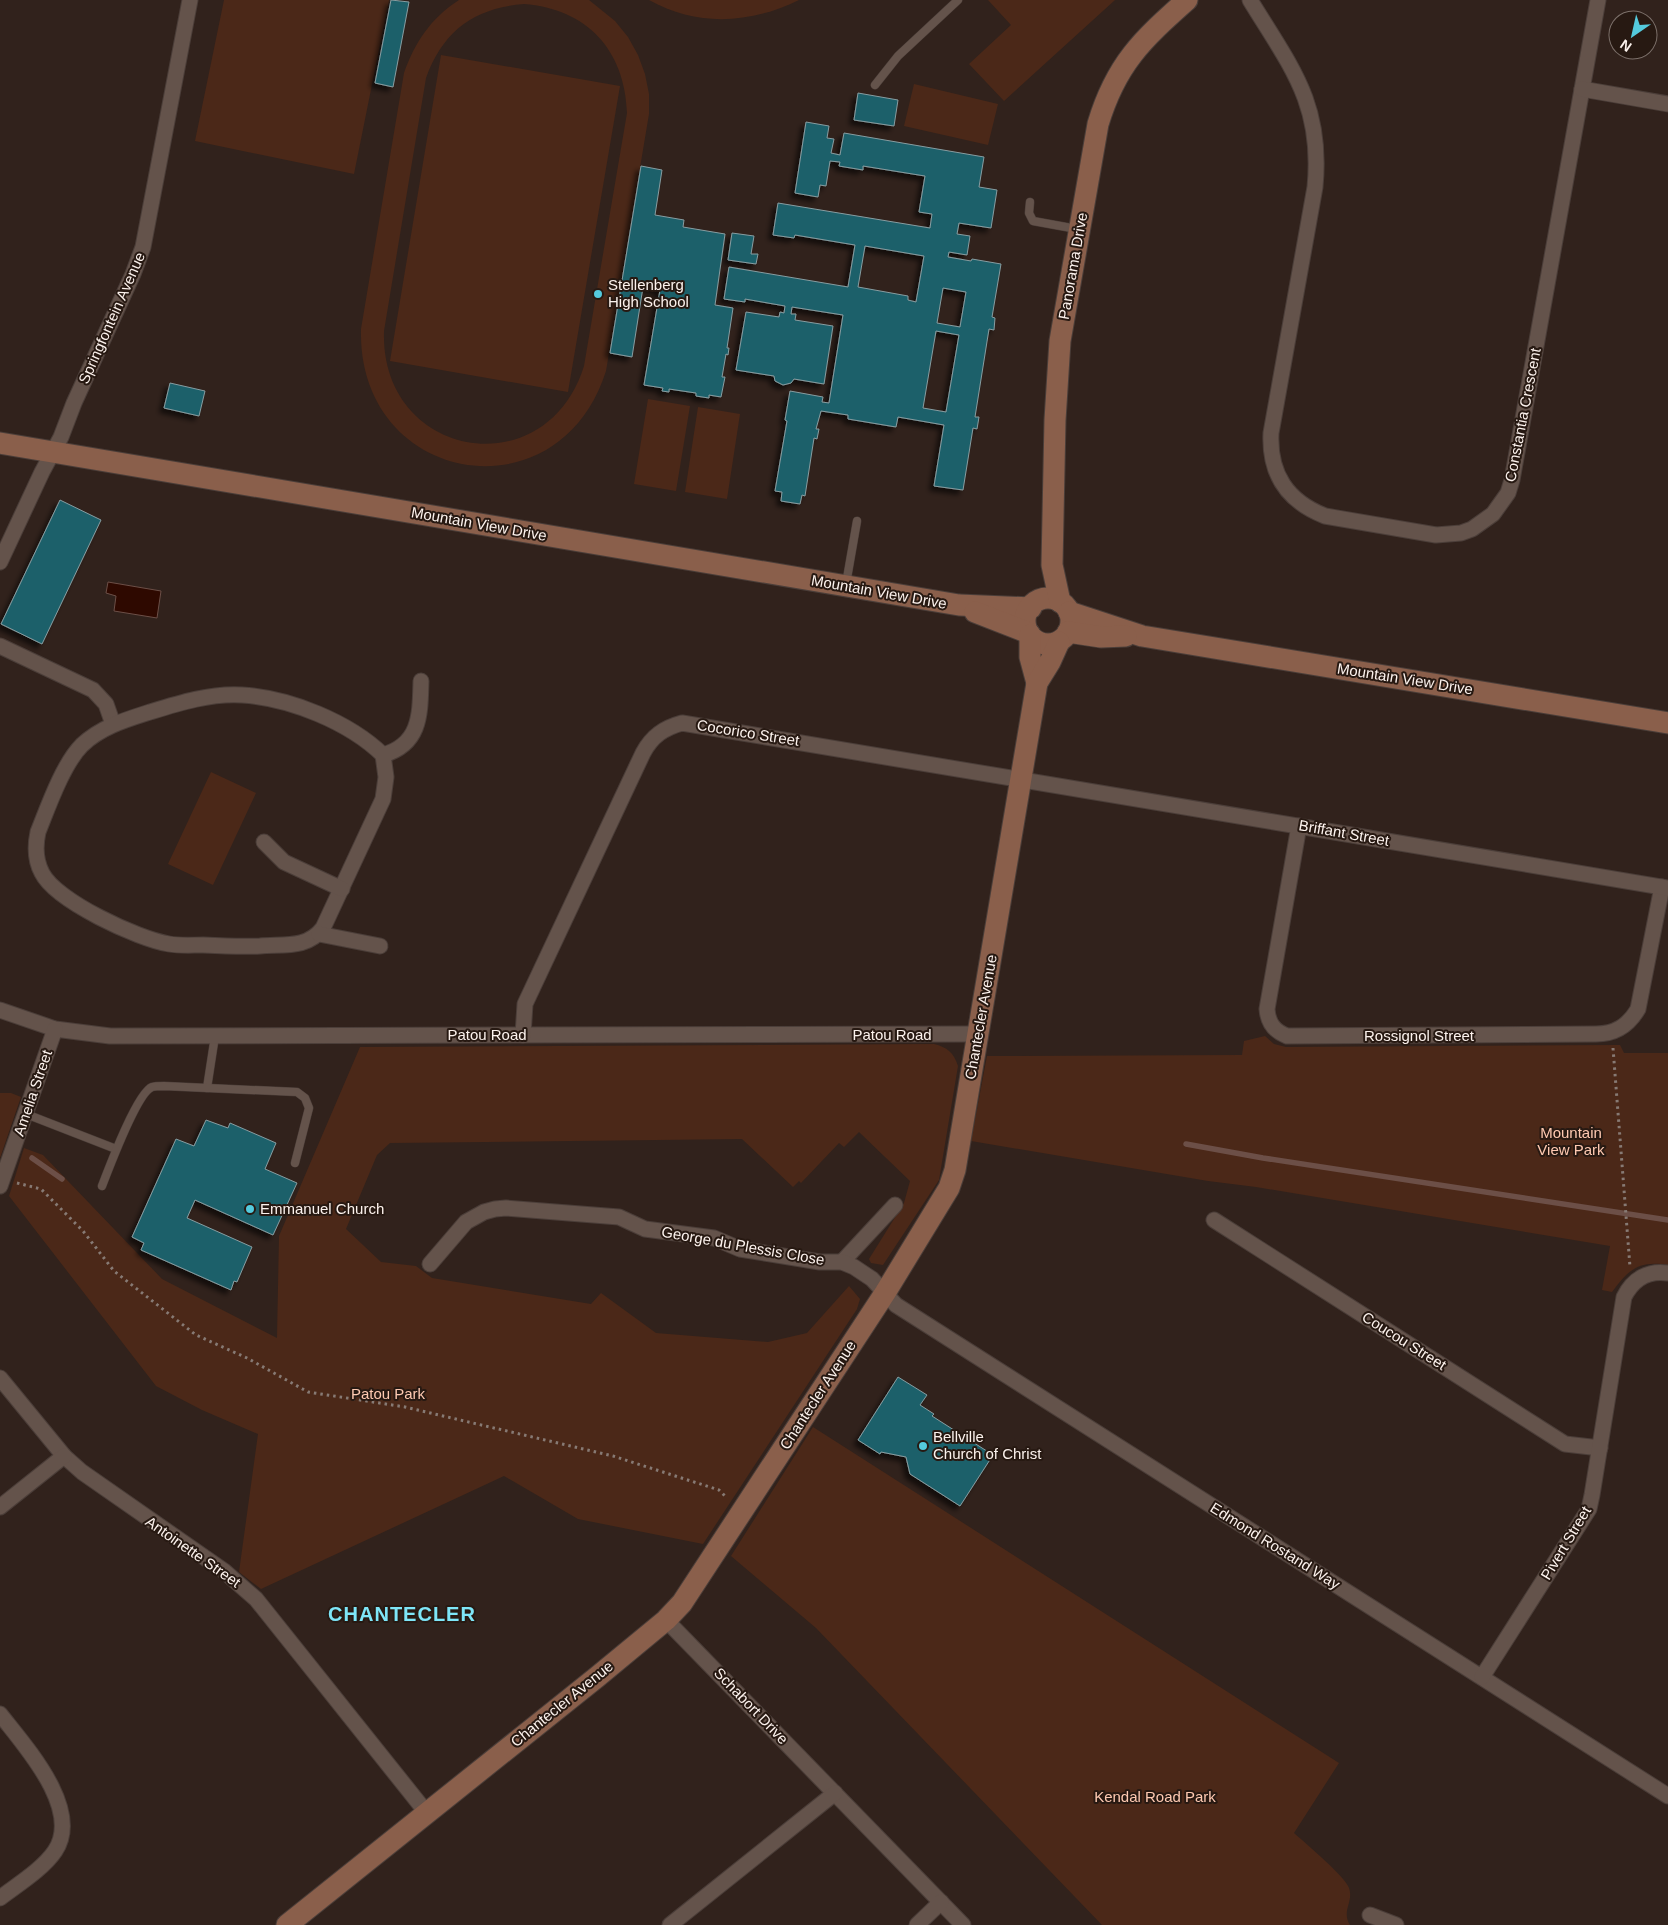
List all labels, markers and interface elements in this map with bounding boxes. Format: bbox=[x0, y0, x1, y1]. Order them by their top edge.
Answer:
north arrow bbox=[1608, 10, 1658, 60]
text: N bbox=[1617, 36, 1634, 55]
street label: Panorama Drive bbox=[1055, 211, 1090, 321]
street label: Springfontein Avenue bbox=[75, 249, 148, 386]
place label: Stellenberg High School bbox=[608, 276, 689, 310]
marker: Stellenberg High School bbox=[592, 288, 604, 300]
street label: Constantia Crescent bbox=[1501, 346, 1544, 483]
street label: Mountain View Drive bbox=[410, 503, 548, 544]
street label: Mountain View Drive bbox=[810, 571, 948, 612]
street label: Mountain View Drive bbox=[1336, 659, 1474, 698]
street label: Cocorico Street bbox=[696, 716, 801, 749]
street label: Briffant Street bbox=[1298, 816, 1391, 849]
street label: Chantecler Avenue bbox=[961, 953, 1000, 1081]
street label: Patou Road bbox=[447, 1026, 527, 1043]
street label: Patou Road bbox=[852, 1026, 932, 1043]
street label: Rossignol Street bbox=[1364, 1027, 1475, 1044]
street label: Amelia Street bbox=[10, 1047, 55, 1138]
park label: Mountain View Park bbox=[1537, 1124, 1605, 1158]
place label: Emmanuel Church bbox=[260, 1200, 384, 1217]
marker: Emmanuel Church bbox=[244, 1203, 256, 1215]
street label: George du Plessis Close bbox=[660, 1223, 826, 1268]
street label: Coucou Street bbox=[1359, 1308, 1450, 1374]
street label: Chantecler Avenue bbox=[776, 1337, 859, 1452]
park label: Patou Park bbox=[351, 1385, 426, 1402]
place label: Bellville Church of Christ bbox=[933, 1428, 1042, 1462]
marker: Bellville Church of Christ bbox=[917, 1440, 929, 1452]
street label: Edmond Rostand Way bbox=[1207, 1499, 1344, 1593]
street label: Pivert Street bbox=[1537, 1502, 1595, 1582]
street label: Antoinette Street bbox=[143, 1513, 245, 1591]
district label: CHANTECLER bbox=[328, 1603, 476, 1625]
street label: Chantecler Avenue bbox=[507, 1657, 616, 1750]
street label: Schabort Drive bbox=[711, 1664, 792, 1747]
park label: Kendal Road Park bbox=[1094, 1788, 1216, 1805]

